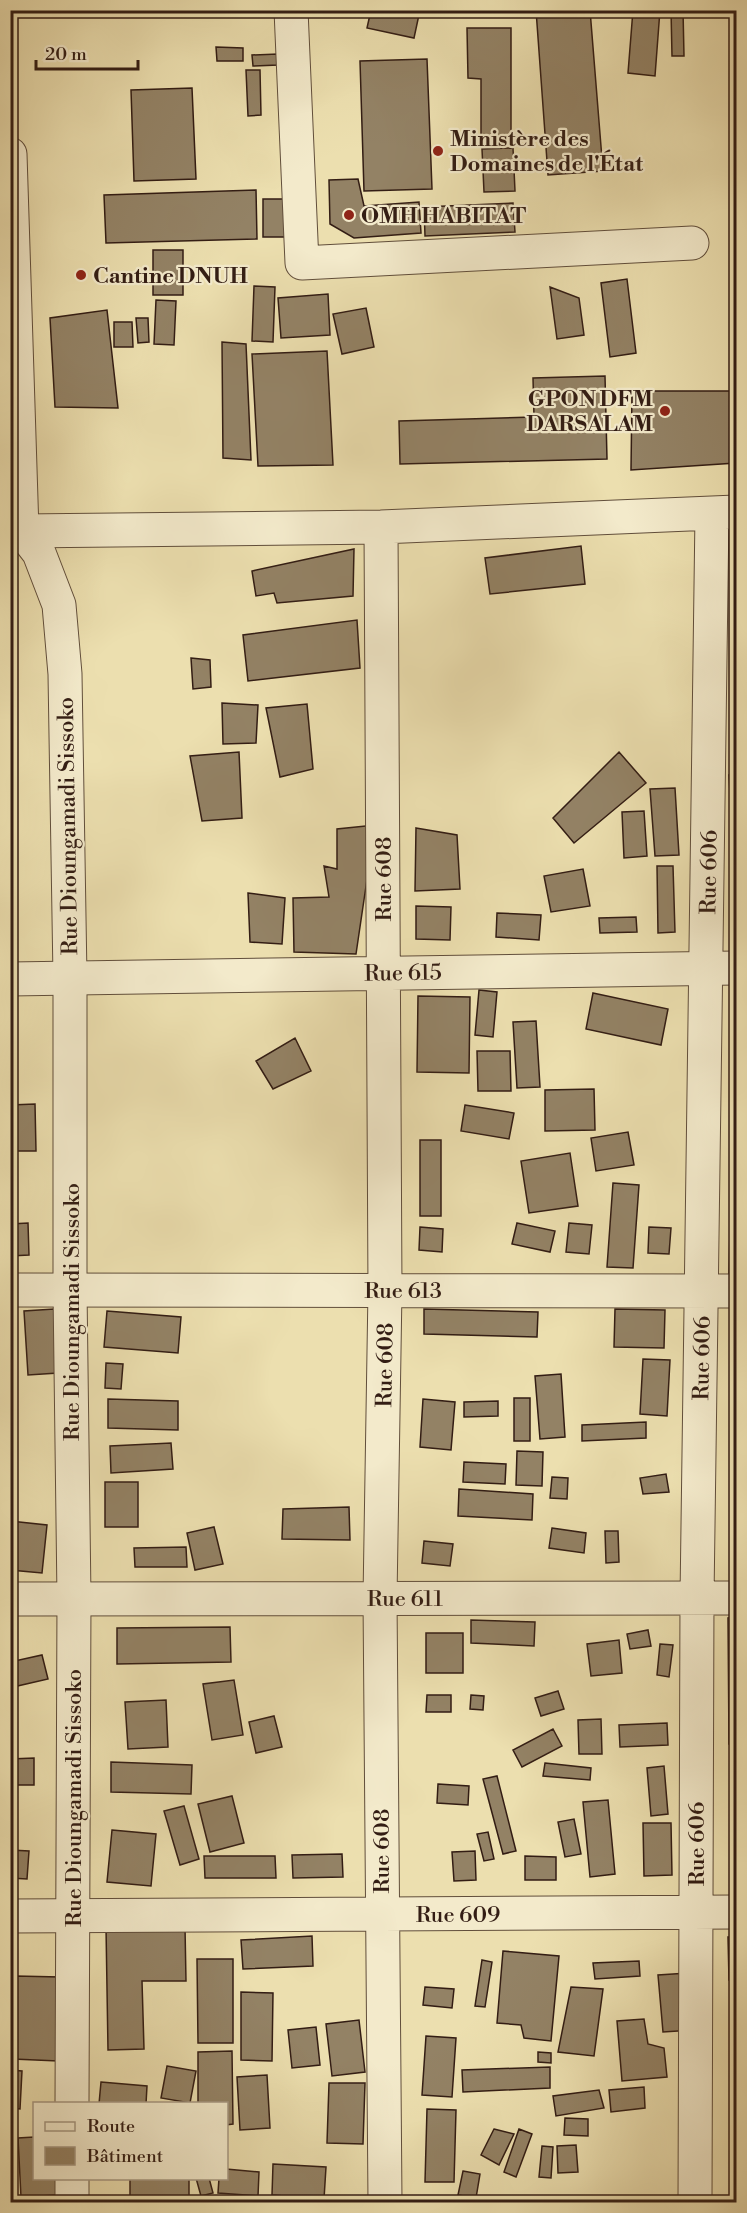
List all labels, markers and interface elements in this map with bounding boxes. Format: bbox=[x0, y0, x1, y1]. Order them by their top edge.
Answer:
scale bar bbox=[36, 33, 138, 71]
text: 20 m bbox=[45, 43, 87, 66]
place label: Ministère des Domaines de l'État bbox=[450, 126, 643, 178]
marker: Ministère des Domaines de l'État bbox=[431, 144, 445, 158]
place label: OMH HABITAT bbox=[361, 203, 526, 230]
marker: OMH HABITAT bbox=[342, 208, 356, 222]
place label: Cantine DNUH bbox=[93, 263, 248, 290]
marker: Cantine DNUH bbox=[74, 268, 88, 282]
place label: GPON DFM DARSALAM bbox=[526, 386, 654, 438]
marker: GPON DFM DARSALAM bbox=[658, 404, 672, 418]
street label: Rue Dioungamadi Sissoko bbox=[53, 697, 84, 955]
street label: Rue 606 bbox=[695, 829, 724, 915]
street label: Rue 608 bbox=[371, 837, 398, 921]
street label: Rue 615 bbox=[364, 959, 442, 988]
street label: Rue Dioungamadi Sissoko bbox=[59, 1183, 86, 1441]
street label: Rue 613 bbox=[364, 1278, 442, 1305]
street label: Rue 606 bbox=[688, 1315, 717, 1401]
street label: Rue 608 bbox=[371, 1322, 400, 1408]
street label: Rue 611 bbox=[367, 1586, 443, 1613]
street label: Rue Dioungamadi Sissoko bbox=[61, 1669, 88, 1927]
street label: Rue 606 bbox=[684, 1802, 711, 1886]
street label: Rue 608 bbox=[369, 1809, 396, 1893]
street label: Rue 609 bbox=[416, 1902, 500, 1929]
legend bbox=[33, 2102, 228, 2180]
text: Route bbox=[87, 2115, 135, 2138]
text: Bâtiment bbox=[86, 2145, 164, 2168]

